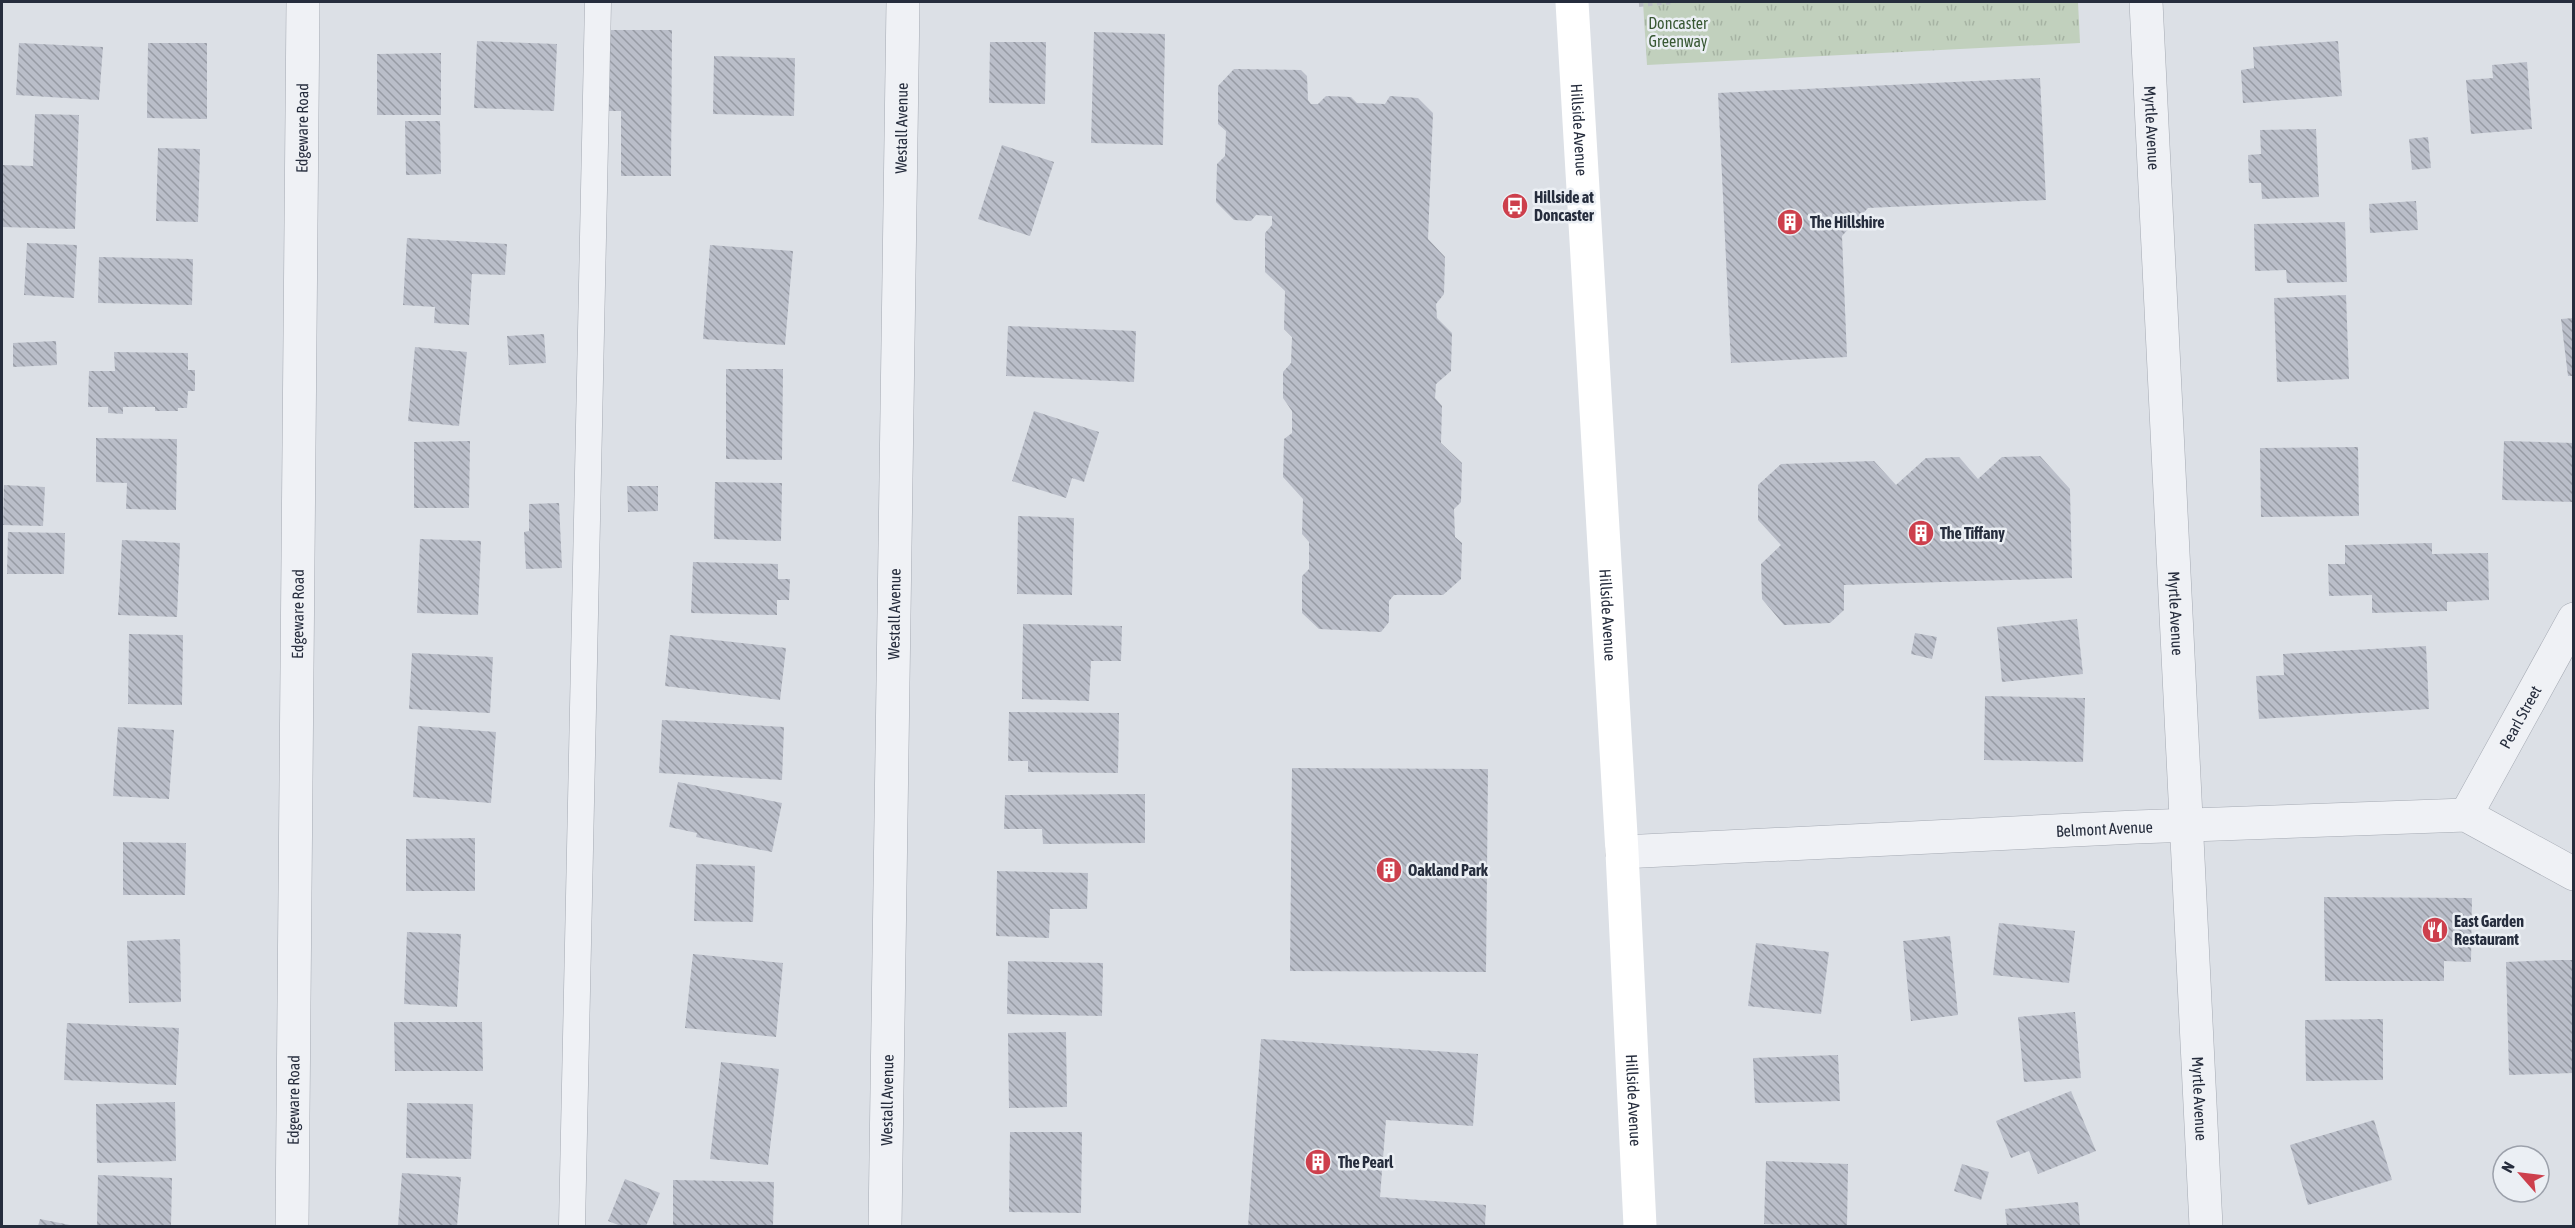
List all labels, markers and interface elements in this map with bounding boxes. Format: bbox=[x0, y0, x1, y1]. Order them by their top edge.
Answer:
park label: Doncaster Greenway bbox=[1648, 14, 1708, 51]
street label: Westall Avenue bbox=[891, 82, 911, 174]
street label: Edgeware Road bbox=[292, 83, 312, 173]
street label: Hillside Avenue bbox=[1568, 83, 1591, 176]
street label: Myrtle Avenue bbox=[2141, 85, 2163, 170]
place label: Hillside at Doncaster bbox=[1534, 188, 1594, 224]
bus stop icon: Hillside at Doncaster bbox=[1500, 191, 1530, 221]
building icon: The Hillshire bbox=[1775, 207, 1805, 237]
place label: The Hillshire bbox=[1810, 213, 1884, 231]
building icon: The Tiffany bbox=[1906, 518, 1936, 548]
place label: The Tiffany bbox=[1940, 524, 2005, 542]
street label: Westall Avenue bbox=[884, 568, 904, 660]
street label: Hillside Avenue bbox=[1596, 568, 1620, 661]
street label: Edgeware Road bbox=[288, 569, 307, 659]
street label: Myrtle Avenue bbox=[2164, 571, 2187, 656]
street label: Pearl Street bbox=[2496, 682, 2545, 751]
street label: Belmont Avenue bbox=[2056, 817, 2153, 840]
building icon: Oakland Park bbox=[1374, 855, 1404, 885]
place label: Oakland Park bbox=[1408, 861, 1489, 879]
place label: East Garden Restaurant bbox=[2454, 912, 2524, 948]
restaurant icon: East Garden Restaurant bbox=[2420, 915, 2450, 945]
street label: Westall Avenue bbox=[877, 1054, 897, 1146]
street label: Hillside Avenue bbox=[1623, 1054, 1645, 1147]
street label: Edgeware Road bbox=[284, 1055, 303, 1145]
street label: Myrtle Avenue bbox=[2188, 1056, 2211, 1141]
north arrow bbox=[2491, 1144, 2551, 1204]
building icon: The Pearl bbox=[1303, 1147, 1333, 1177]
place label: The Pearl bbox=[1338, 1153, 1394, 1171]
text: N bbox=[2498, 1159, 2518, 1175]

